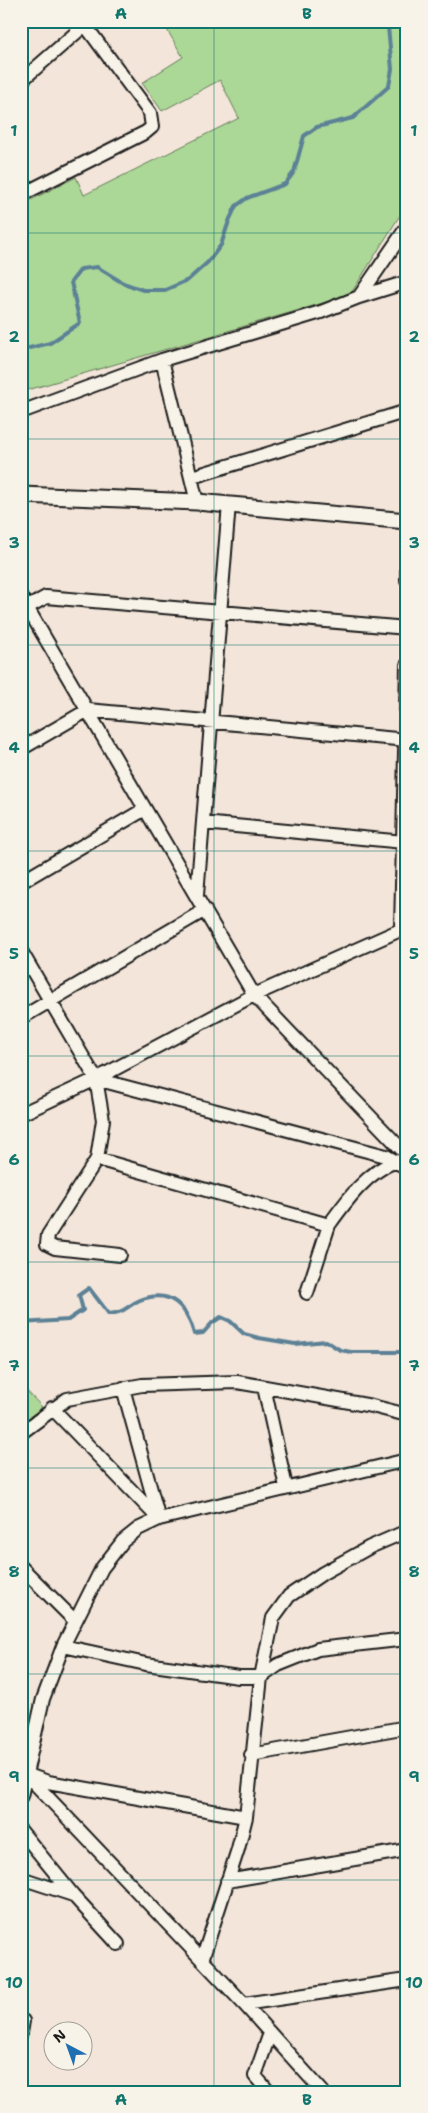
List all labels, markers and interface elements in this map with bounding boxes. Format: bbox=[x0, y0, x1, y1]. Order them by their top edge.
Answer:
text: A bbox=[115, 3, 127, 24]
text: B bbox=[302, 3, 312, 24]
text: 1 bbox=[10, 120, 18, 141]
text: 1 bbox=[410, 120, 418, 141]
text: 2 bbox=[8, 326, 20, 347]
text: 2 bbox=[408, 326, 420, 347]
text: 3 bbox=[8, 532, 20, 553]
text: 3 bbox=[408, 532, 420, 553]
text: 4 bbox=[8, 737, 20, 758]
text: 4 bbox=[408, 737, 420, 758]
text: 5 bbox=[9, 943, 19, 964]
text: 5 bbox=[409, 943, 419, 964]
text: 6 bbox=[8, 1149, 20, 1170]
text: 6 bbox=[408, 1149, 420, 1170]
text: 7 bbox=[8, 1355, 20, 1376]
text: 7 bbox=[408, 1355, 420, 1376]
text: 8 bbox=[8, 1561, 20, 1582]
text: 8 bbox=[408, 1561, 420, 1582]
text: 9 bbox=[8, 1766, 20, 1787]
text: 9 bbox=[408, 1766, 420, 1787]
text: 10 bbox=[5, 1972, 23, 1993]
text: 10 bbox=[405, 1972, 423, 1993]
north arrow bbox=[42, 2020, 92, 2070]
text: N bbox=[49, 2026, 70, 2047]
text: A bbox=[115, 2089, 127, 2110]
text: B bbox=[302, 2089, 312, 2110]

